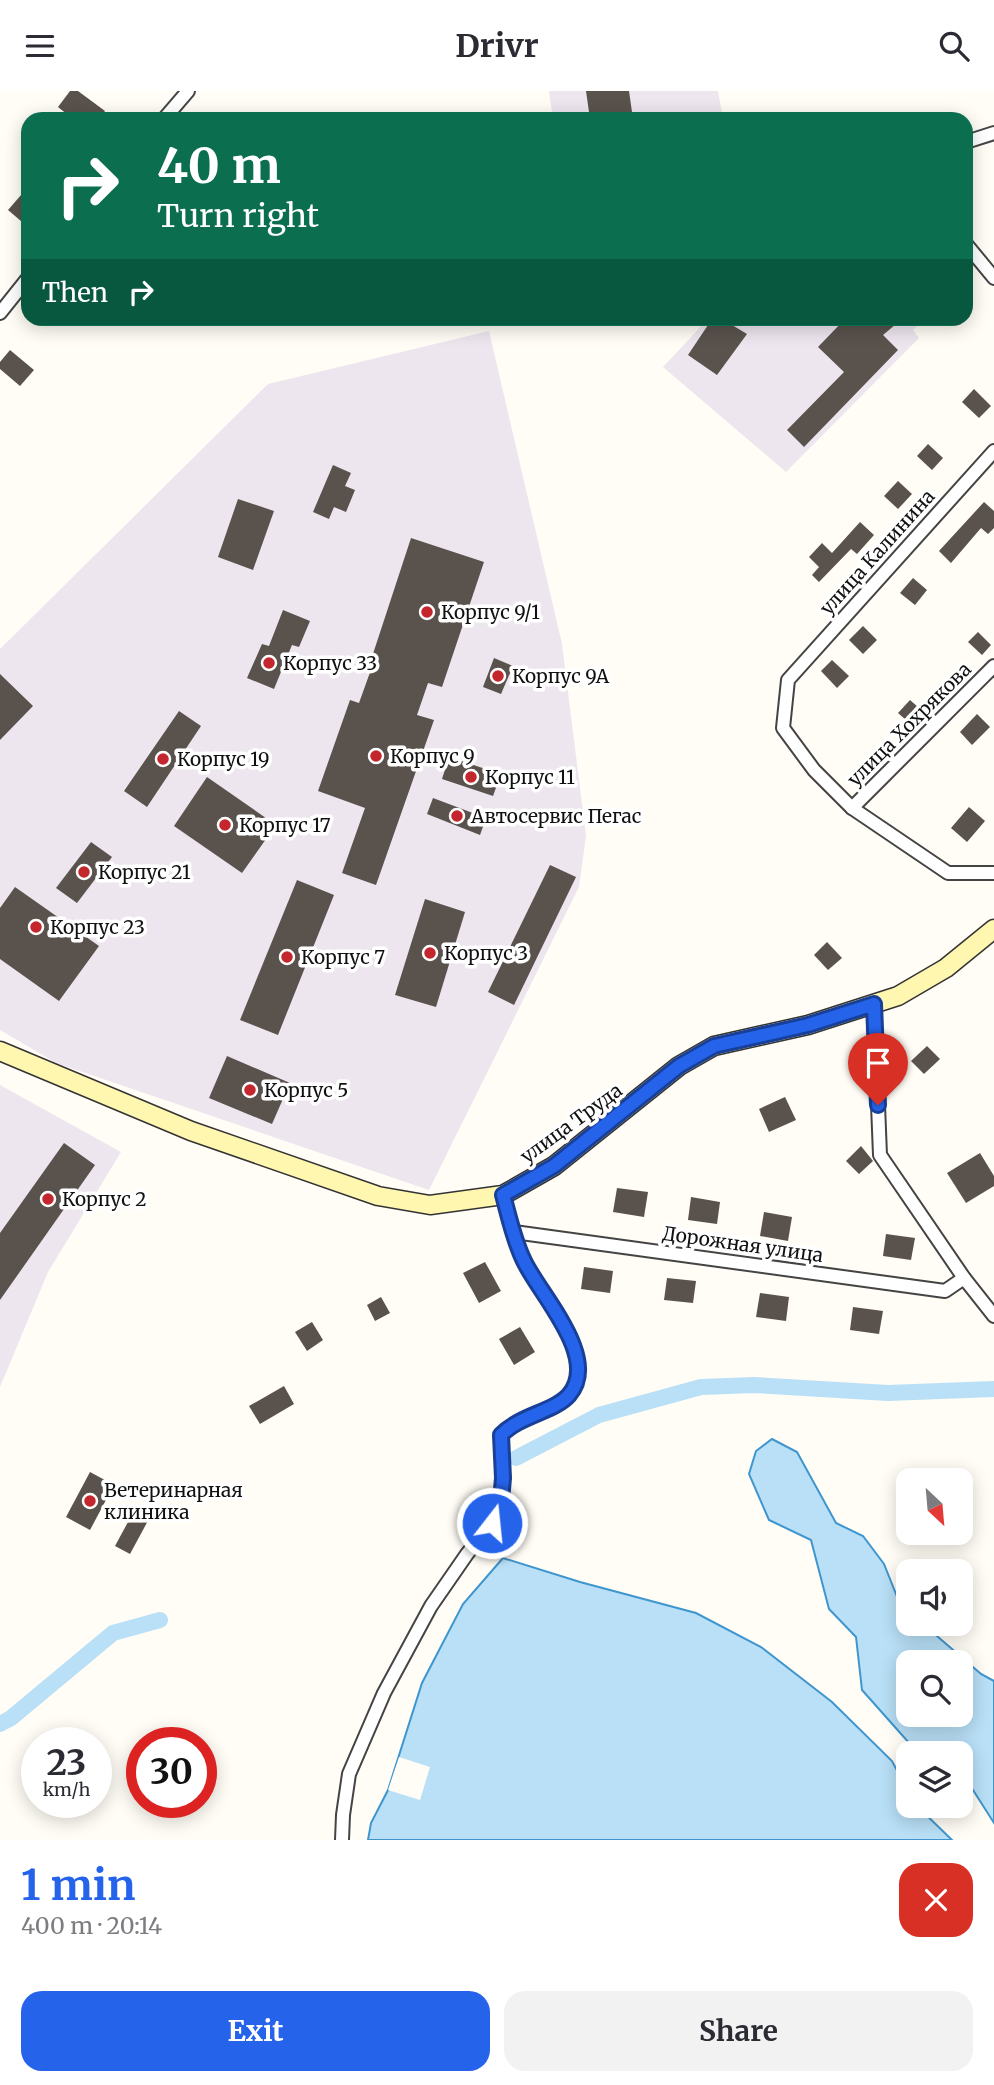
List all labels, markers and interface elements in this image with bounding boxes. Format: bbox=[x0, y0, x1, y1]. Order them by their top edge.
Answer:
text: Drivr bbox=[455, 26, 539, 66]
icon: menu bbox=[21, 27, 59, 65]
icon: search bbox=[935, 27, 973, 65]
text: 40 m bbox=[157, 135, 281, 196]
icon: right bbox=[42, 140, 133, 231]
text: Turn right bbox=[157, 196, 319, 236]
icon: right bbox=[122, 273, 160, 311]
text: Then bbox=[42, 276, 108, 309]
street label: улица Калинина bbox=[814, 484, 940, 620]
place label: Корпус 9/1 bbox=[441, 600, 540, 624]
marker: Корпус 9/1 bbox=[419, 604, 435, 620]
place label: Корпус 33 bbox=[283, 651, 377, 675]
marker: Корпус 33 bbox=[261, 655, 277, 671]
street label: улица Хохрякова bbox=[842, 657, 976, 791]
place label: Корпус 9А bbox=[512, 664, 610, 688]
marker: Корпус 9А bbox=[490, 668, 506, 684]
place label: Корпус 9 bbox=[390, 744, 475, 768]
place label: Корпус 19 bbox=[177, 747, 269, 771]
marker: Корпус 9 bbox=[368, 748, 384, 764]
marker: Корпус 19 bbox=[155, 751, 171, 767]
place label: Корпус 11 bbox=[485, 765, 575, 789]
marker: Корпус 11 bbox=[463, 769, 479, 785]
place label: Автосервис Пегас bbox=[470, 804, 641, 828]
marker: Автосервис Пегас bbox=[449, 808, 465, 824]
place label: Корпус 17 bbox=[239, 813, 331, 837]
marker: Корпус 17 bbox=[217, 817, 233, 833]
place label: Корпус 21 bbox=[98, 860, 191, 884]
marker: Корпус 21 bbox=[76, 864, 92, 880]
place label: Корпус 23 bbox=[50, 915, 145, 939]
marker: Корпус 23 bbox=[28, 919, 44, 935]
place label: Корпус 3 bbox=[444, 941, 528, 965]
place label: Корпус 7 bbox=[301, 945, 385, 969]
marker: Корпус 3 bbox=[422, 945, 438, 961]
marker: Корпус 7 bbox=[279, 949, 295, 965]
pin bbox=[848, 1033, 908, 1105]
icon: arrive bbox=[859, 1044, 897, 1082]
place label: Корпус 5 bbox=[264, 1078, 348, 1102]
street label: улица Труда bbox=[515, 1078, 627, 1168]
marker: Корпус 5 bbox=[242, 1082, 258, 1098]
place label: Корпус 2 bbox=[62, 1187, 147, 1211]
marker: Корпус 2 bbox=[40, 1191, 56, 1207]
street label: Дорожная улица bbox=[661, 1221, 825, 1267]
north arrow bbox=[896, 1468, 973, 1545]
map controls bbox=[896, 1468, 973, 1818]
place label: Ветеринарная клиника bbox=[104, 1478, 243, 1524]
position arrow bbox=[455, 1486, 529, 1560]
marker: Ветеринарная клиника bbox=[82, 1493, 98, 1509]
button: sound bbox=[896, 1559, 973, 1636]
button: search bbox=[896, 1650, 973, 1727]
speed limit sign: 30 bbox=[126, 1727, 217, 1818]
text: 23 bbox=[47, 1741, 86, 1785]
button: layers bbox=[896, 1741, 973, 1818]
text: km/h bbox=[43, 1778, 90, 1801]
text: 1 min bbox=[21, 1859, 135, 1911]
button: close bbox=[899, 1863, 973, 1937]
text: 400 m · 20:14 bbox=[21, 1911, 162, 1940]
button: Exit bbox=[21, 1991, 490, 2071]
button: Share bbox=[504, 1991, 973, 2071]

